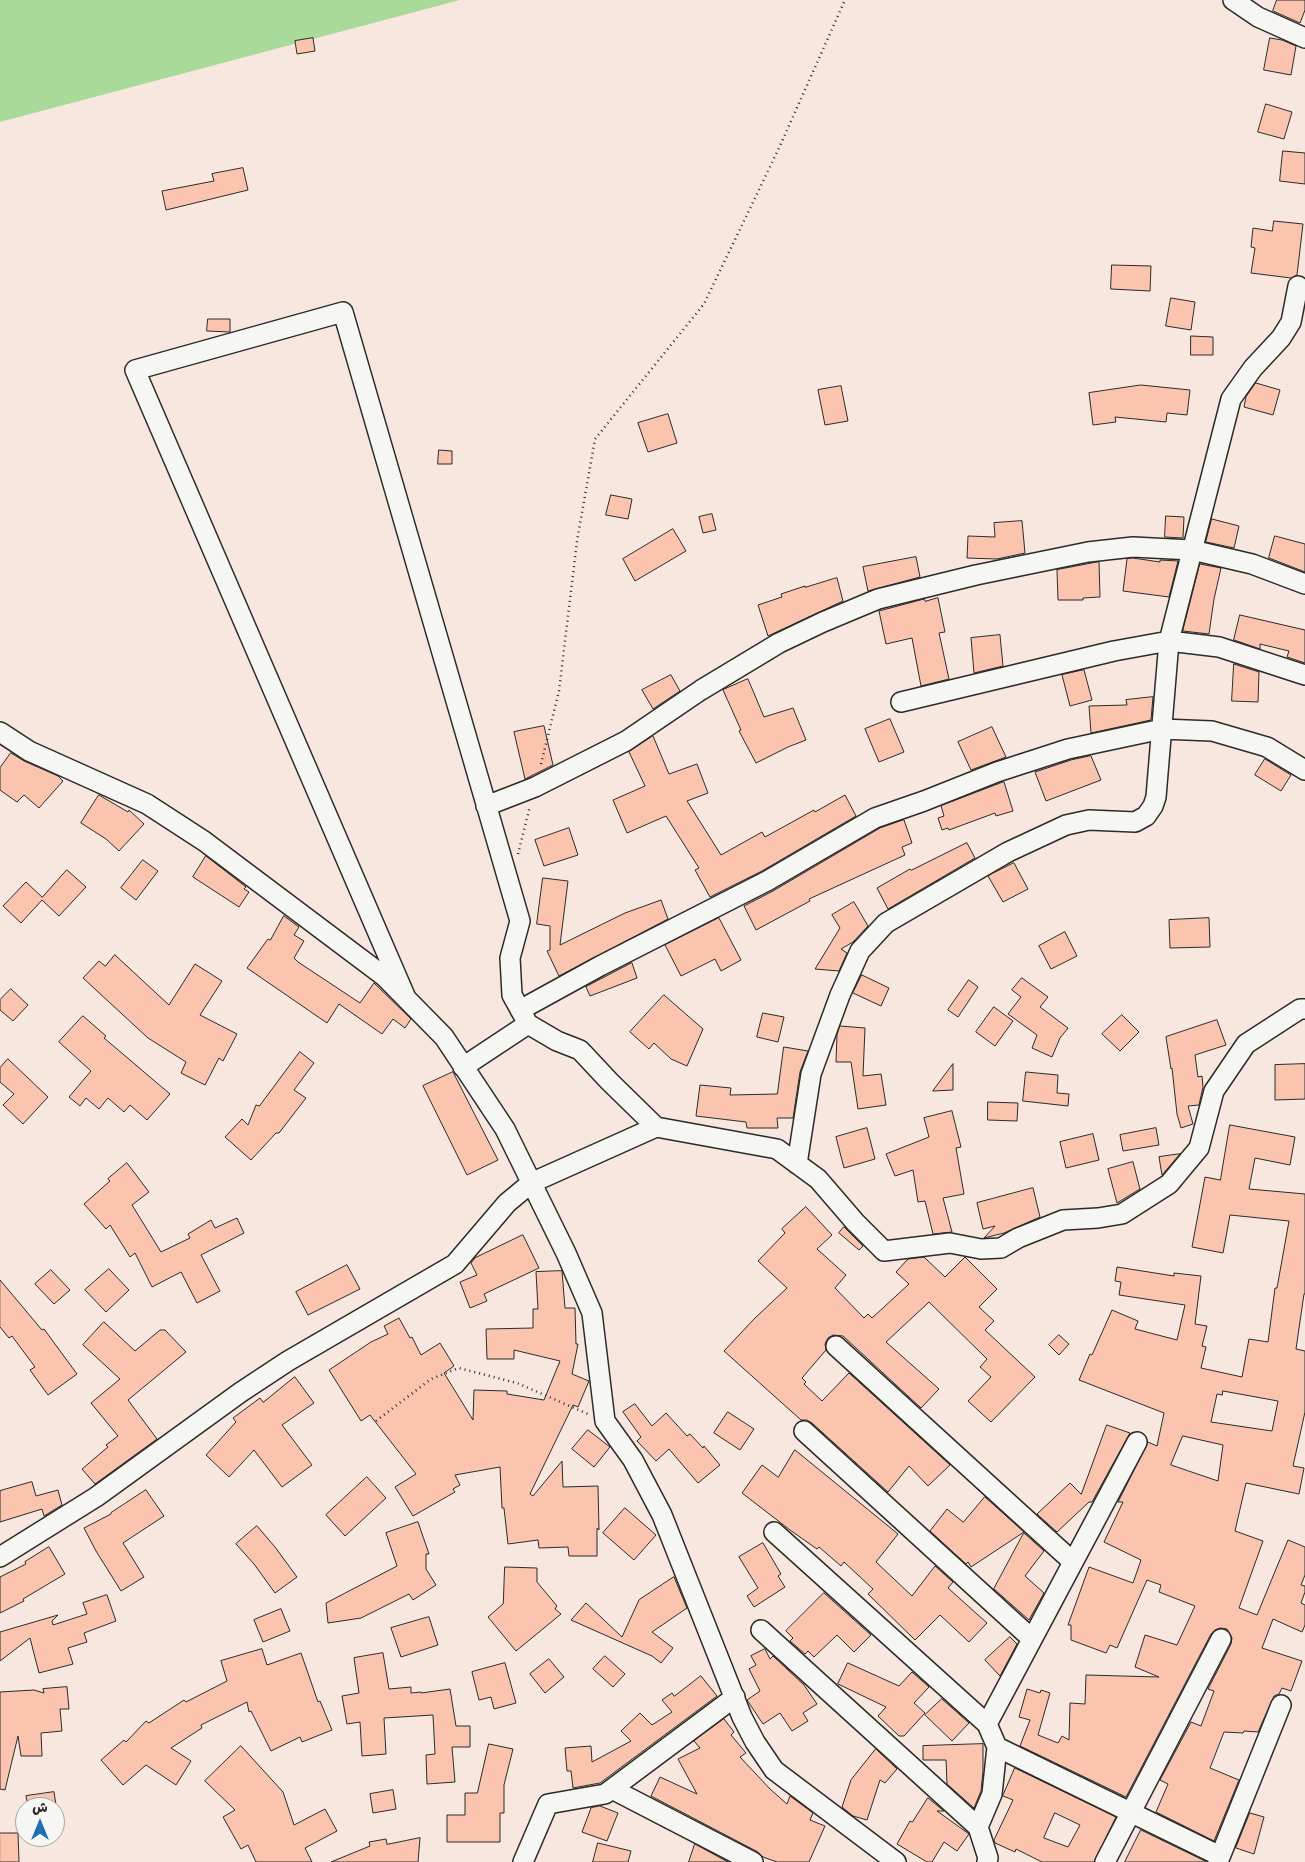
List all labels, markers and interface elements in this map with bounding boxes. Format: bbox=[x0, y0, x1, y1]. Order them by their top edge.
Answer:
north arrow bbox=[15, 1797, 65, 1847]
text: ش bbox=[32, 1799, 48, 1816]

